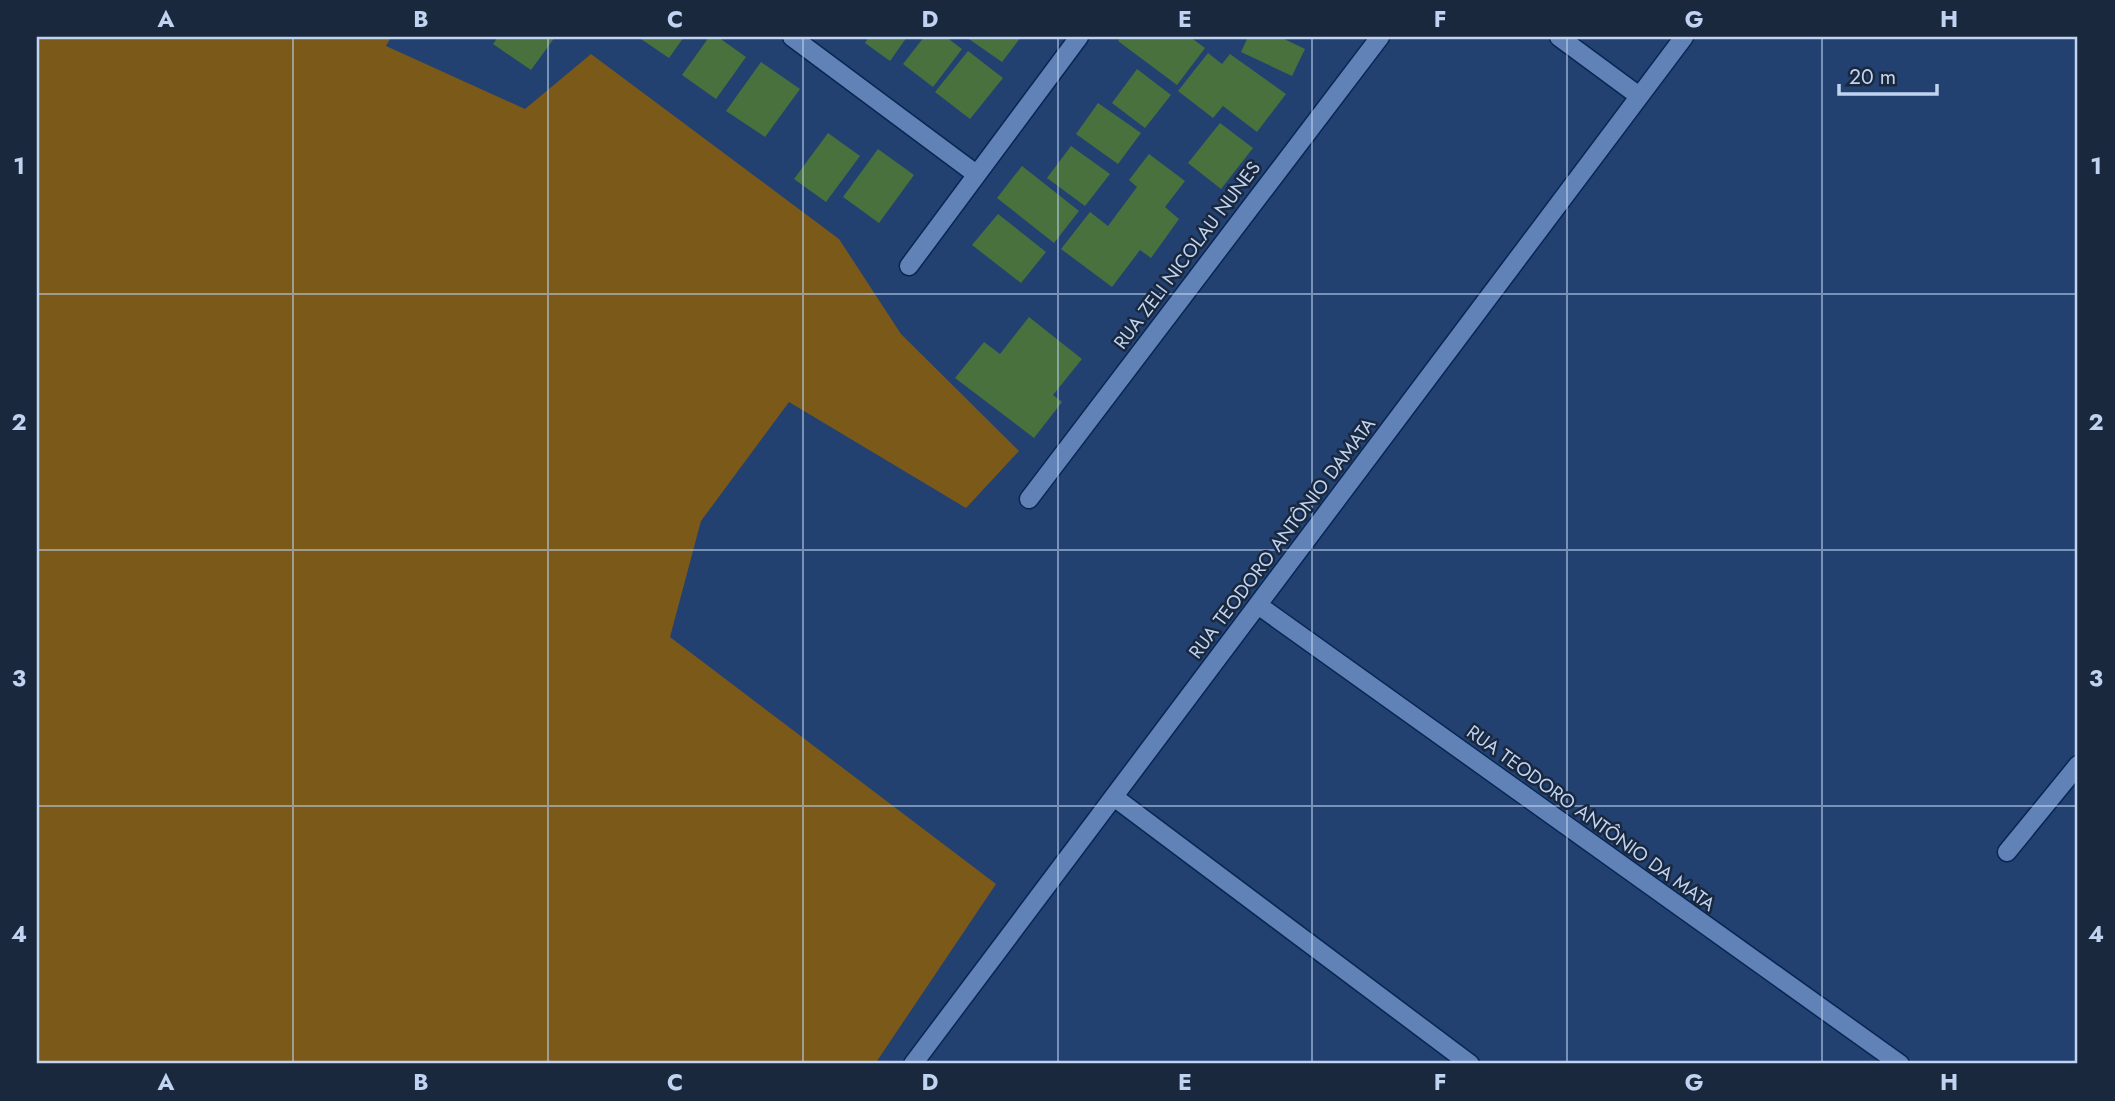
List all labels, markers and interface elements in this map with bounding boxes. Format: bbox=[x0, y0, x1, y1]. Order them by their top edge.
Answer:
text: A bbox=[157, 2, 175, 36]
text: B bbox=[413, 2, 429, 36]
text: C bbox=[667, 2, 683, 36]
text: D bbox=[922, 2, 939, 36]
text: E bbox=[1178, 2, 1192, 36]
text: F bbox=[1434, 2, 1446, 36]
text: G bbox=[1685, 2, 1703, 36]
text: H bbox=[1940, 2, 1958, 36]
scale bar bbox=[1839, 52, 1937, 96]
text: 20 m bbox=[1849, 62, 1896, 92]
text: 1 bbox=[13, 149, 25, 183]
text: 1 bbox=[2090, 149, 2102, 183]
street label: RUA ZELI NICOLAU NUNES bbox=[1107, 155, 1267, 355]
text: 2 bbox=[11, 405, 27, 439]
text: 2 bbox=[2088, 405, 2104, 439]
street label: RUA TEODORO ANTÔNIO DAMATA bbox=[1182, 411, 1382, 664]
text: 3 bbox=[12, 661, 26, 695]
text: 3 bbox=[2089, 661, 2103, 695]
street label: RUA TEODORO ANTÔNIO DA MATA bbox=[1461, 719, 1721, 918]
text: 4 bbox=[11, 917, 27, 951]
text: 4 bbox=[2088, 917, 2104, 951]
text: A bbox=[157, 1065, 175, 1099]
text: B bbox=[413, 1065, 429, 1099]
text: C bbox=[667, 1065, 683, 1099]
text: D bbox=[922, 1065, 939, 1099]
text: E bbox=[1178, 1065, 1192, 1099]
text: F bbox=[1434, 1065, 1446, 1099]
text: G bbox=[1685, 1065, 1703, 1099]
text: H bbox=[1940, 1065, 1958, 1099]

